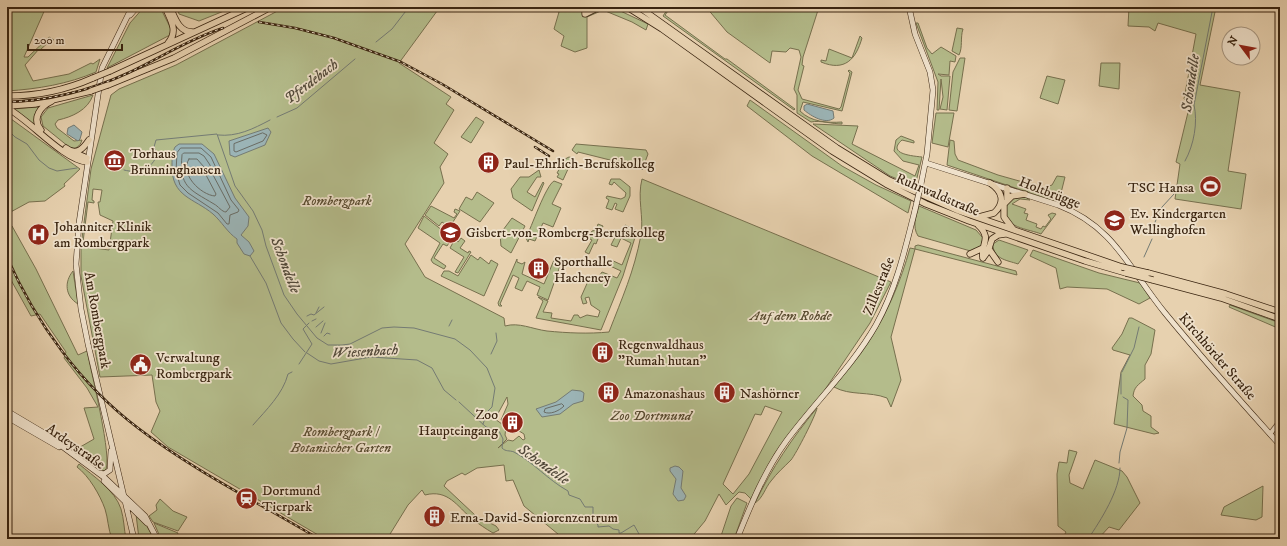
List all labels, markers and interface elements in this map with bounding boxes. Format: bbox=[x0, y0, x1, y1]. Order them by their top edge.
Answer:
scale bar bbox=[28, 26, 122, 52]
north arrow bbox=[1221, 26, 1261, 66]
text: 200 m bbox=[34, 33, 64, 48]
text: N bbox=[1225, 34, 1242, 49]
water label: Schondelle bbox=[1177, 52, 1204, 114]
water label: Pferdebach bbox=[280, 55, 342, 108]
place label: Torhaus Brünninghausen bbox=[130, 145, 222, 179]
museum icon: Torhaus Brünninghausen bbox=[102, 148, 128, 174]
building icon: Paul-Ehrlich-Berufskolleg bbox=[476, 150, 502, 176]
place label: Paul-Ehrlich-Berufskolleg bbox=[504, 155, 654, 173]
street label: Ruhrwaldstraße bbox=[893, 169, 982, 221]
street label: Holtbrügge bbox=[1016, 173, 1083, 213]
sports icon: TSC Hansa bbox=[1197, 174, 1223, 200]
place label: TSC Hansa bbox=[1128, 179, 1194, 197]
park label: Rombergpark bbox=[301, 192, 372, 210]
place label: Ev. Kindergarten Wellinghofen bbox=[1129, 205, 1227, 239]
school or university icon: Ev. Kindergarten Wellinghofen bbox=[1101, 208, 1127, 234]
place label: Johanniter Klinik am Rombergpark bbox=[52, 218, 152, 252]
school or university icon: Gisbert-von-Romberg-Berufskolleg bbox=[438, 219, 464, 245]
hospital icon: Johanniter Klinik am Rombergpark bbox=[25, 221, 51, 247]
place label: Gisbert-von-Romberg-Berufskolleg bbox=[466, 224, 665, 242]
water label: Schondelle bbox=[266, 234, 305, 297]
place label: Sporthalle Hacheney bbox=[554, 253, 612, 287]
street label: Zillestraße bbox=[859, 254, 899, 318]
building icon: Sporthalle Hacheney bbox=[526, 256, 552, 282]
street label: Am Rombergpark bbox=[80, 270, 114, 370]
park label: Auf dem Rohde bbox=[748, 307, 833, 325]
street label: Kirchhörder Straße bbox=[1175, 309, 1260, 404]
place label: Regenwaldhaus "Rumah hutan" bbox=[618, 336, 706, 370]
building icon: Regenwaldhaus "Rumah hutan" bbox=[590, 339, 616, 365]
water label: Wiesenbach bbox=[331, 340, 399, 363]
place label: Verwaltung Rombergpark bbox=[155, 349, 232, 383]
public building icon: Verwaltung Rombergpark bbox=[128, 352, 154, 378]
building icon: Amazonashaus bbox=[595, 380, 621, 406]
building icon: Nashörner bbox=[711, 380, 737, 406]
place label: Amazonashaus bbox=[624, 385, 705, 403]
place label: Nashörner bbox=[740, 385, 800, 403]
place label: Zoo Haupteingang bbox=[418, 406, 498, 440]
park label: Zoo Dortmund bbox=[610, 407, 694, 425]
building icon: Zoo Haupteingang bbox=[500, 409, 526, 435]
street label: Ardeystraße bbox=[42, 420, 109, 474]
park label: Rombergpark / Botanischer Garten bbox=[290, 423, 391, 457]
water label: Schondelle bbox=[513, 439, 574, 489]
place label: Dortmund Tierpark bbox=[262, 482, 320, 516]
station icon: Dortmund Tierpark bbox=[233, 485, 259, 511]
building icon: Erna-David-Seniorenzentrum bbox=[421, 504, 447, 530]
place label: Erna-David-Seniorenzentrum bbox=[450, 509, 619, 527]

